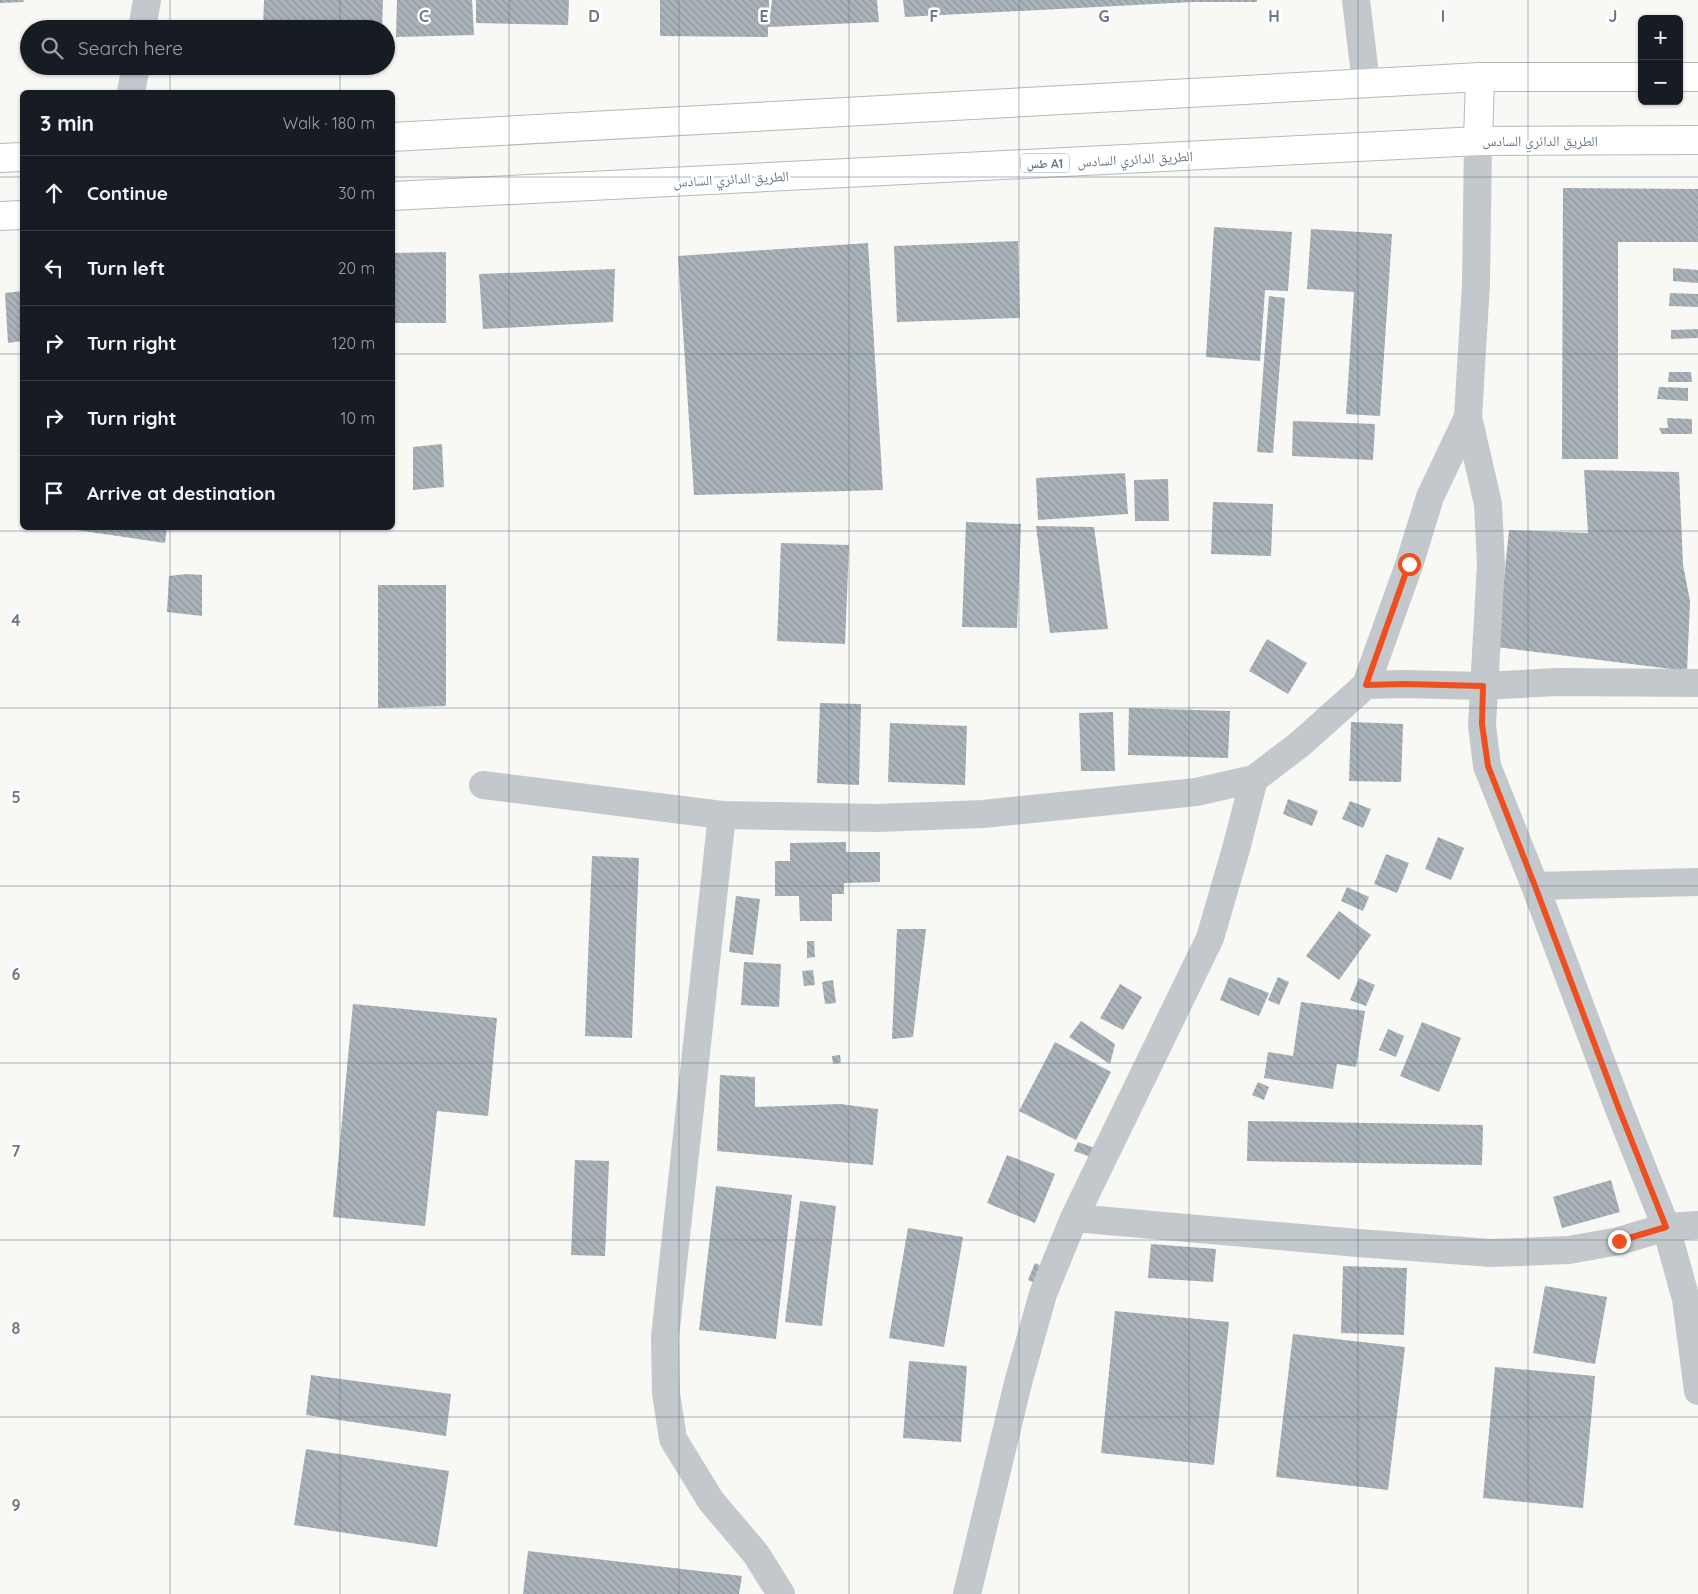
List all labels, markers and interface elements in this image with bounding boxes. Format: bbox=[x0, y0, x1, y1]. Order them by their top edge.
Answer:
text: C bbox=[419, 6, 429, 26]
text: D bbox=[588, 6, 600, 26]
text: E bbox=[759, 6, 769, 26]
text: F bbox=[930, 6, 939, 26]
text: G bbox=[1098, 6, 1110, 26]
text: H bbox=[1268, 6, 1280, 26]
text: I bbox=[1441, 6, 1445, 26]
text: J bbox=[1609, 6, 1617, 26]
map controls bbox=[1638, 15, 1683, 105]
button: + bbox=[1638, 15, 1683, 60]
search box bbox=[20, 20, 395, 75]
icon: search bbox=[38, 34, 66, 62]
text: Search here bbox=[78, 36, 183, 60]
button: − bbox=[1638, 60, 1683, 105]
text: 3 min bbox=[40, 110, 94, 136]
text: Walk · 180 m bbox=[283, 113, 375, 133]
street label: الطريق الدائري السادس bbox=[1482, 132, 1598, 153]
street label: الطريق الدائري السادس bbox=[1077, 147, 1193, 174]
road number: طس A1 bbox=[1021, 154, 1069, 172]
street label: الطريق الدائري السادس bbox=[673, 167, 789, 194]
icon: ahead bbox=[40, 179, 68, 207]
text: Continue bbox=[87, 181, 168, 205]
text: 30 m bbox=[338, 183, 375, 203]
icon: left bbox=[40, 254, 68, 282]
text: Turn left bbox=[87, 256, 165, 280]
text: 20 m bbox=[338, 258, 375, 278]
icon: right bbox=[40, 329, 68, 357]
text: Turn right bbox=[87, 331, 176, 355]
text: 120 m bbox=[332, 333, 375, 353]
icon: right bbox=[40, 404, 68, 432]
text: Turn right bbox=[87, 406, 176, 430]
text: 10 m bbox=[341, 408, 375, 428]
icon: arrive bbox=[40, 479, 68, 507]
text: Arrive at destination bbox=[87, 481, 276, 505]
route start bbox=[1398, 553, 1421, 576]
text: 4 bbox=[11, 610, 21, 630]
text: 5 bbox=[11, 787, 21, 807]
text: 6 bbox=[12, 964, 21, 984]
text: 7 bbox=[12, 1141, 21, 1161]
route end bbox=[1608, 1230, 1631, 1253]
text: 8 bbox=[12, 1318, 21, 1338]
text: 9 bbox=[11, 1495, 21, 1515]

